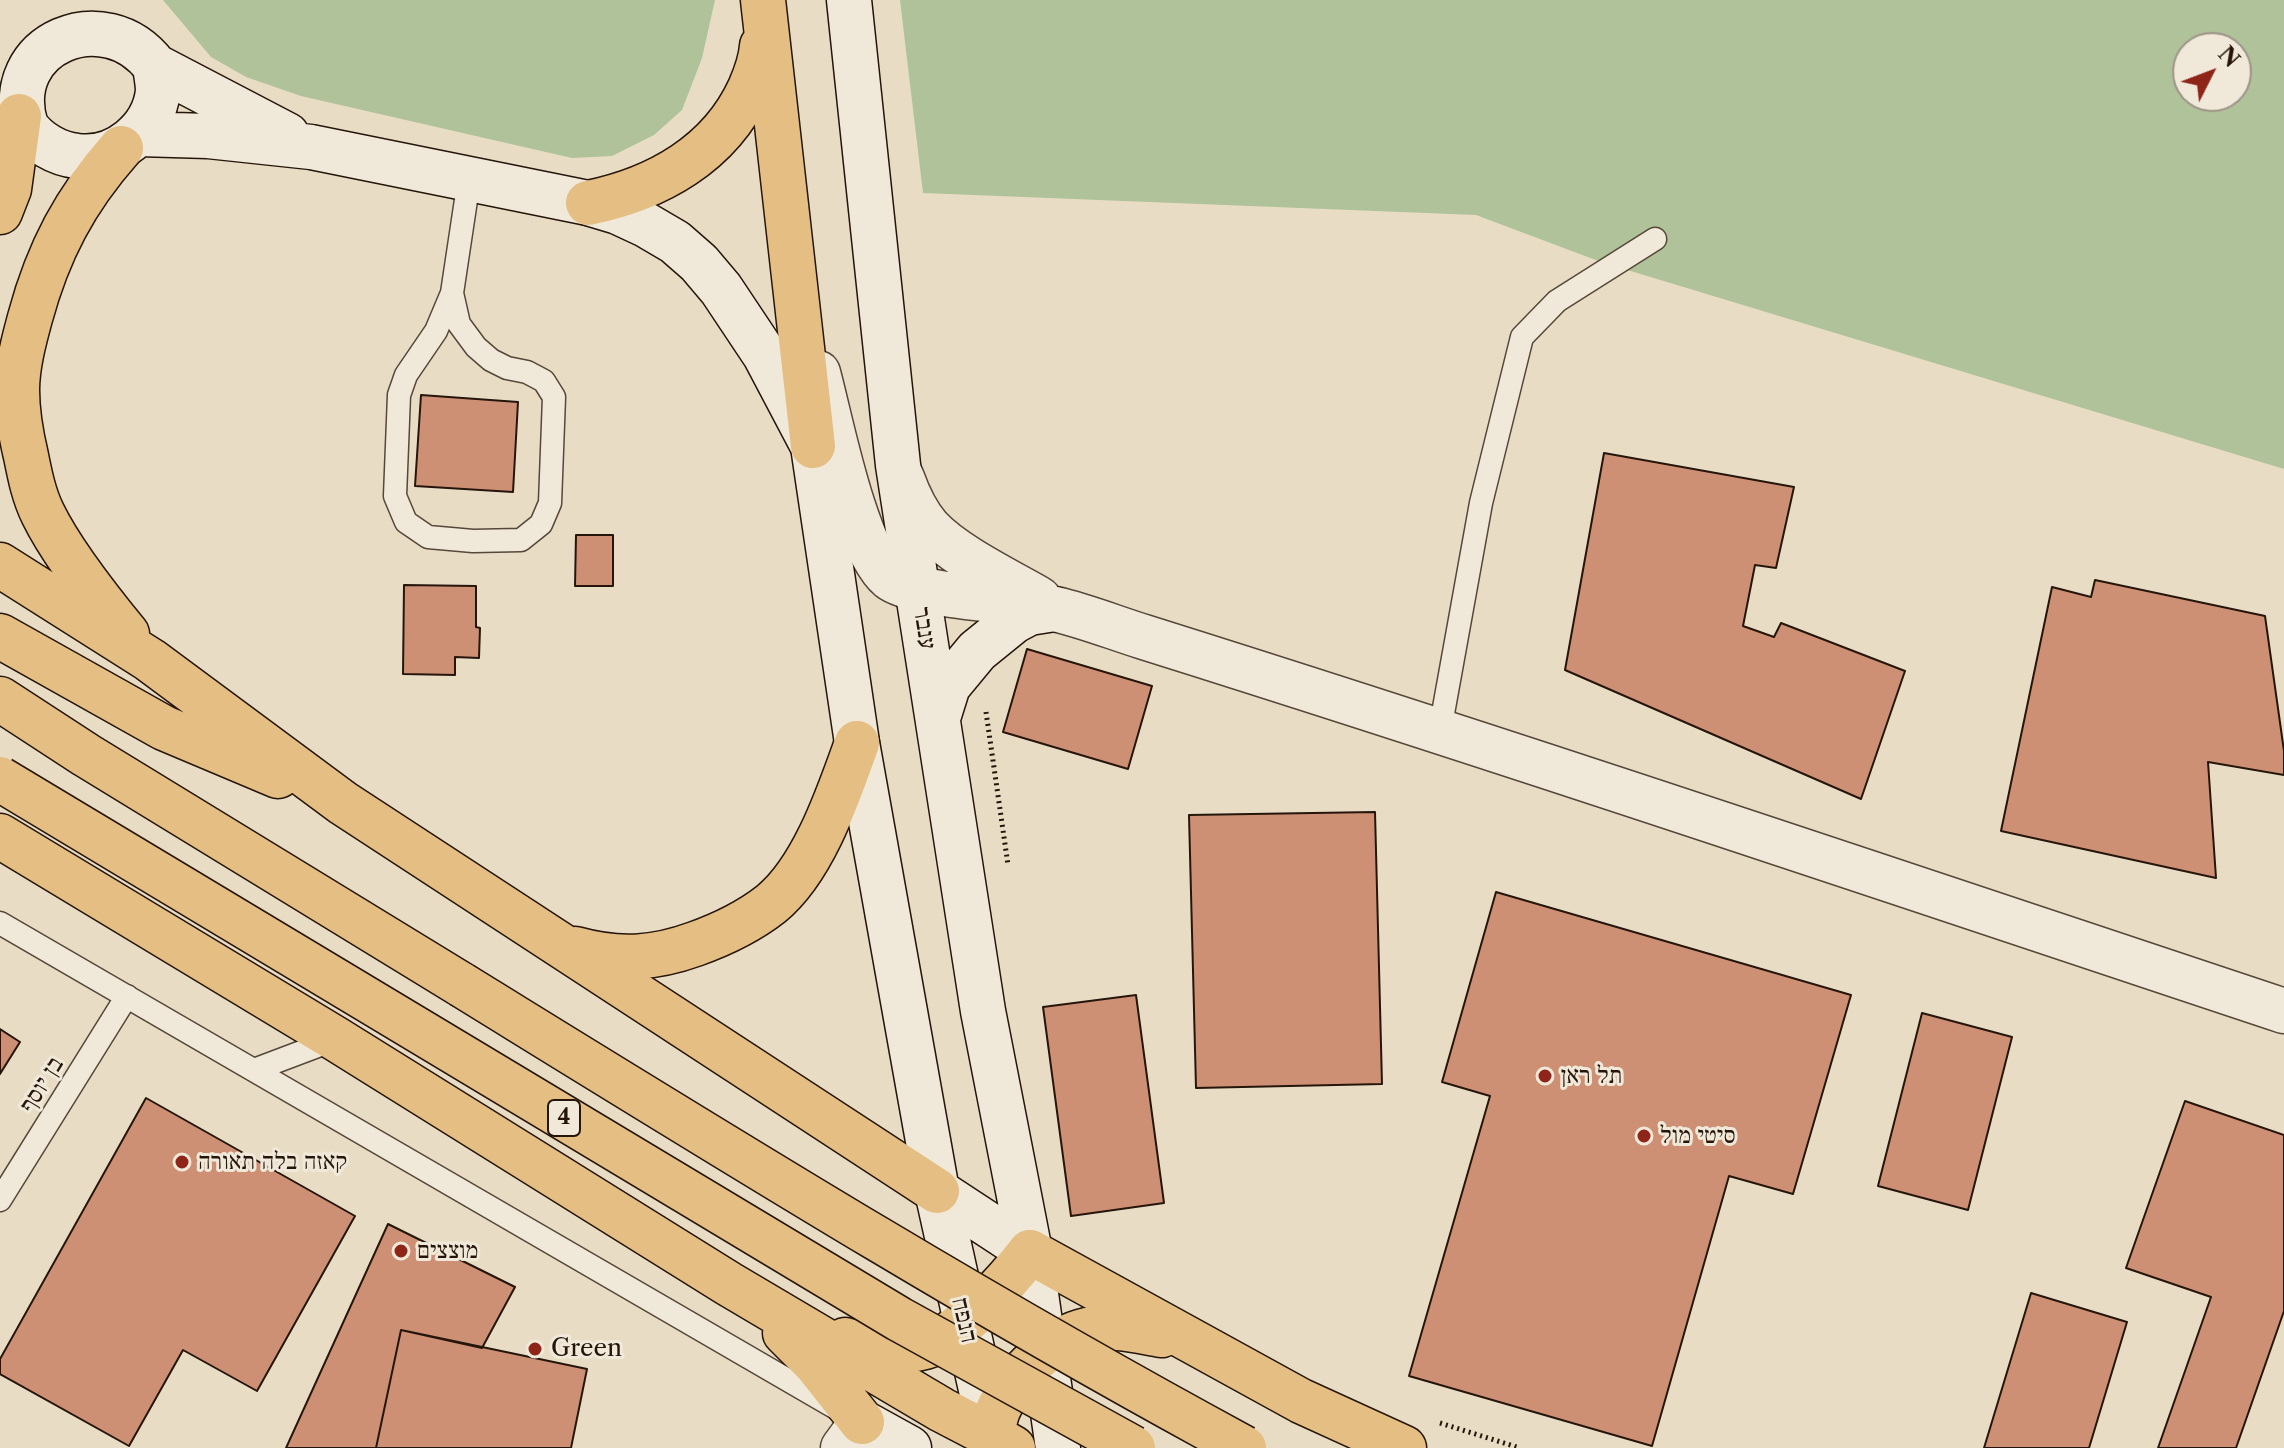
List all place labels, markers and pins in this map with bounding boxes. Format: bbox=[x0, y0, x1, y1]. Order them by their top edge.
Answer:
place label: תל ראן bbox=[1561, 1062, 1622, 1090]
marker: תל ראן bbox=[1536, 1067, 1554, 1085]
place label: סיטי מול bbox=[1660, 1122, 1736, 1150]
marker: סיטי מול bbox=[1635, 1127, 1653, 1145]
place label: קאזה בלה תאורה bbox=[198, 1148, 347, 1176]
marker: קאזה בלה תאורה bbox=[173, 1153, 191, 1171]
place label: מוצצים bbox=[417, 1237, 478, 1265]
marker: מוצצים bbox=[392, 1242, 410, 1260]
place label: Green bbox=[551, 1335, 622, 1363]
marker: Green bbox=[526, 1340, 544, 1358]

